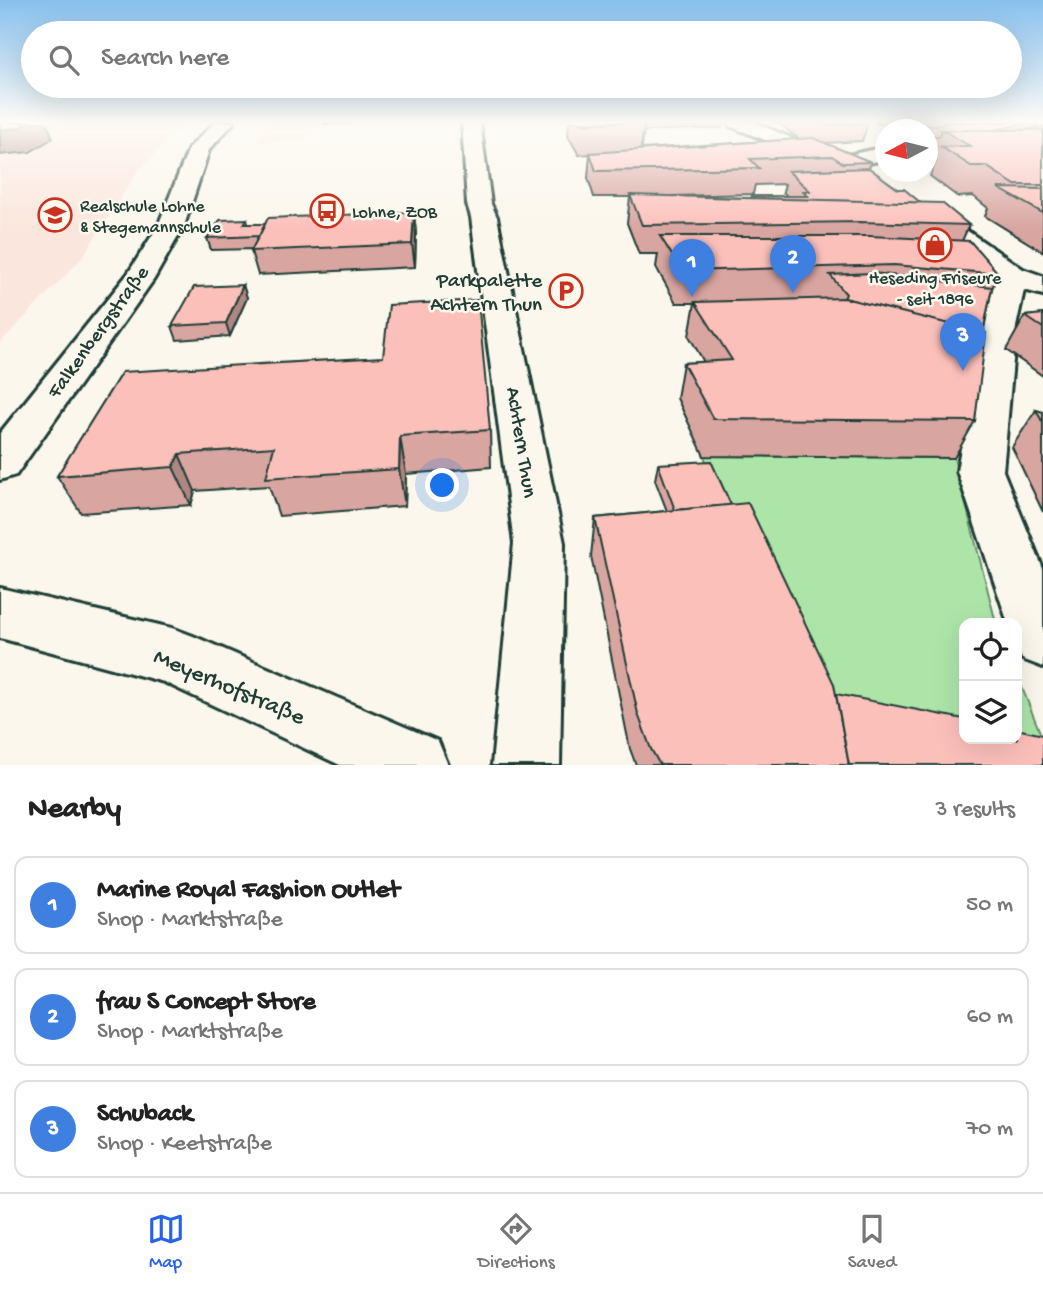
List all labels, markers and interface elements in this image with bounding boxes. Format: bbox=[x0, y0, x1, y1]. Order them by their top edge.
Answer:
search box bbox=[21, 21, 1022, 98]
icon: search bbox=[45, 41, 83, 79]
text: Search here bbox=[101, 44, 229, 75]
north arrow bbox=[875, 119, 938, 182]
bus stop icon: Lohne, ZOB bbox=[308, 192, 346, 230]
school or university icon: Realschule Lohne & Stegemannschule bbox=[36, 196, 74, 234]
place label: Realschule Lohne & Stegemannschule bbox=[80, 197, 222, 239]
place label: Lohne, ZOB bbox=[352, 203, 438, 224]
shop icon: Heseding Friseure - seit 1896 bbox=[916, 226, 954, 264]
pin: 2 bbox=[770, 235, 816, 293]
pin: 1 bbox=[669, 239, 715, 297]
street label: Falkenbergstraße bbox=[43, 261, 157, 405]
place label: Heseding Friseure - seit 1896 bbox=[869, 269, 1002, 311]
place label: Parkpalette Achtern Thun bbox=[430, 270, 543, 319]
parking icon: Parkpalette Achtern Thun bbox=[547, 272, 585, 310]
pin: 3 bbox=[940, 313, 986, 371]
street label: Achtern Thun bbox=[498, 385, 541, 500]
your location bbox=[425, 468, 459, 502]
map controls bbox=[959, 618, 1022, 744]
button: locate bbox=[959, 618, 1022, 681]
street label: Meyerhofstraße bbox=[148, 643, 309, 733]
button: layers bbox=[959, 681, 1022, 744]
text: Nearby bbox=[28, 793, 121, 828]
text: 3 results bbox=[935, 797, 1015, 824]
text: Marine Royal Fashion Outlet bbox=[97, 876, 400, 907]
text: 1 bbox=[48, 892, 58, 919]
text: 50 m bbox=[966, 892, 1013, 919]
text: Shop · Marktstraße bbox=[97, 907, 283, 934]
text: frau S Concept Store bbox=[97, 988, 316, 1019]
text: 2 bbox=[47, 1004, 59, 1031]
text: 60 m bbox=[967, 1004, 1013, 1031]
text: Shop · Marktstraße bbox=[97, 1019, 283, 1046]
text: Schuback bbox=[97, 1100, 193, 1131]
text: 3 bbox=[47, 1116, 59, 1143]
text: 70 m bbox=[966, 1116, 1013, 1143]
text: Shop · Keetstraße bbox=[97, 1131, 272, 1158]
tab: Map bbox=[147, 1210, 185, 1275]
tab: Directions bbox=[478, 1210, 555, 1275]
tab: Saved bbox=[848, 1210, 896, 1275]

